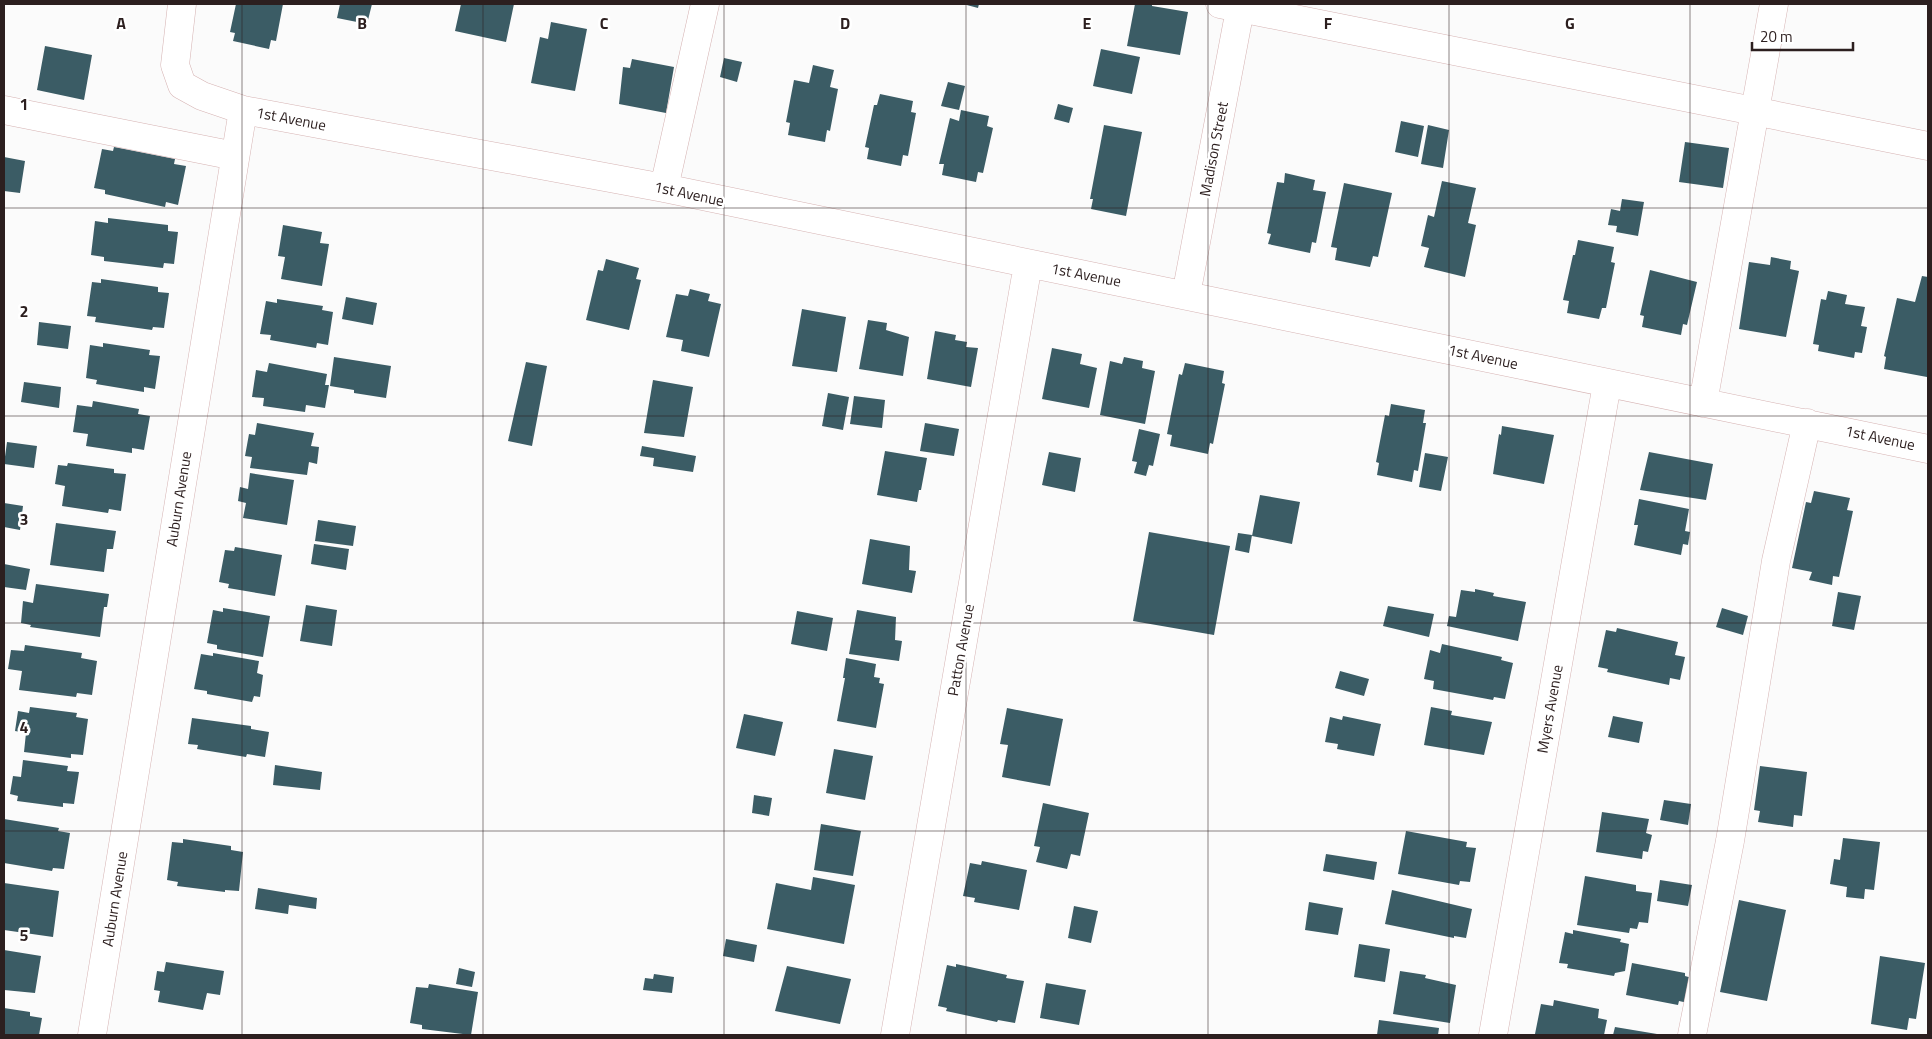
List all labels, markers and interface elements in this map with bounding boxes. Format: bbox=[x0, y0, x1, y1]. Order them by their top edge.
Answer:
text: A bbox=[116, 11, 126, 35]
text: B bbox=[357, 11, 367, 35]
text: C bbox=[600, 11, 609, 35]
text: D bbox=[840, 11, 850, 35]
text: E bbox=[1083, 11, 1092, 35]
text: F bbox=[1324, 11, 1333, 35]
text: G bbox=[1565, 11, 1575, 35]
scale bar bbox=[1752, 20, 1853, 52]
text: 20 m bbox=[1760, 25, 1793, 48]
text: 1 bbox=[20, 92, 28, 116]
street label: Madison Street bbox=[1193, 99, 1234, 198]
street label: 1st Avenue bbox=[254, 100, 328, 137]
street label: 1st Avenue bbox=[652, 175, 726, 212]
street label: 1st Avenue bbox=[1049, 256, 1123, 293]
text: 2 bbox=[20, 299, 28, 323]
street label: 1st Avenue bbox=[1446, 338, 1520, 375]
street label: 1st Avenue bbox=[1843, 419, 1917, 456]
street label: Auburn Avenue bbox=[160, 450, 197, 548]
text: 3 bbox=[20, 507, 28, 531]
street label: Patton Avenue bbox=[941, 602, 980, 698]
street label: Myers Avenue bbox=[1530, 663, 1569, 755]
text: 4 bbox=[20, 715, 29, 739]
street label: Auburn Avenue bbox=[96, 850, 133, 948]
text: 5 bbox=[20, 923, 29, 947]

